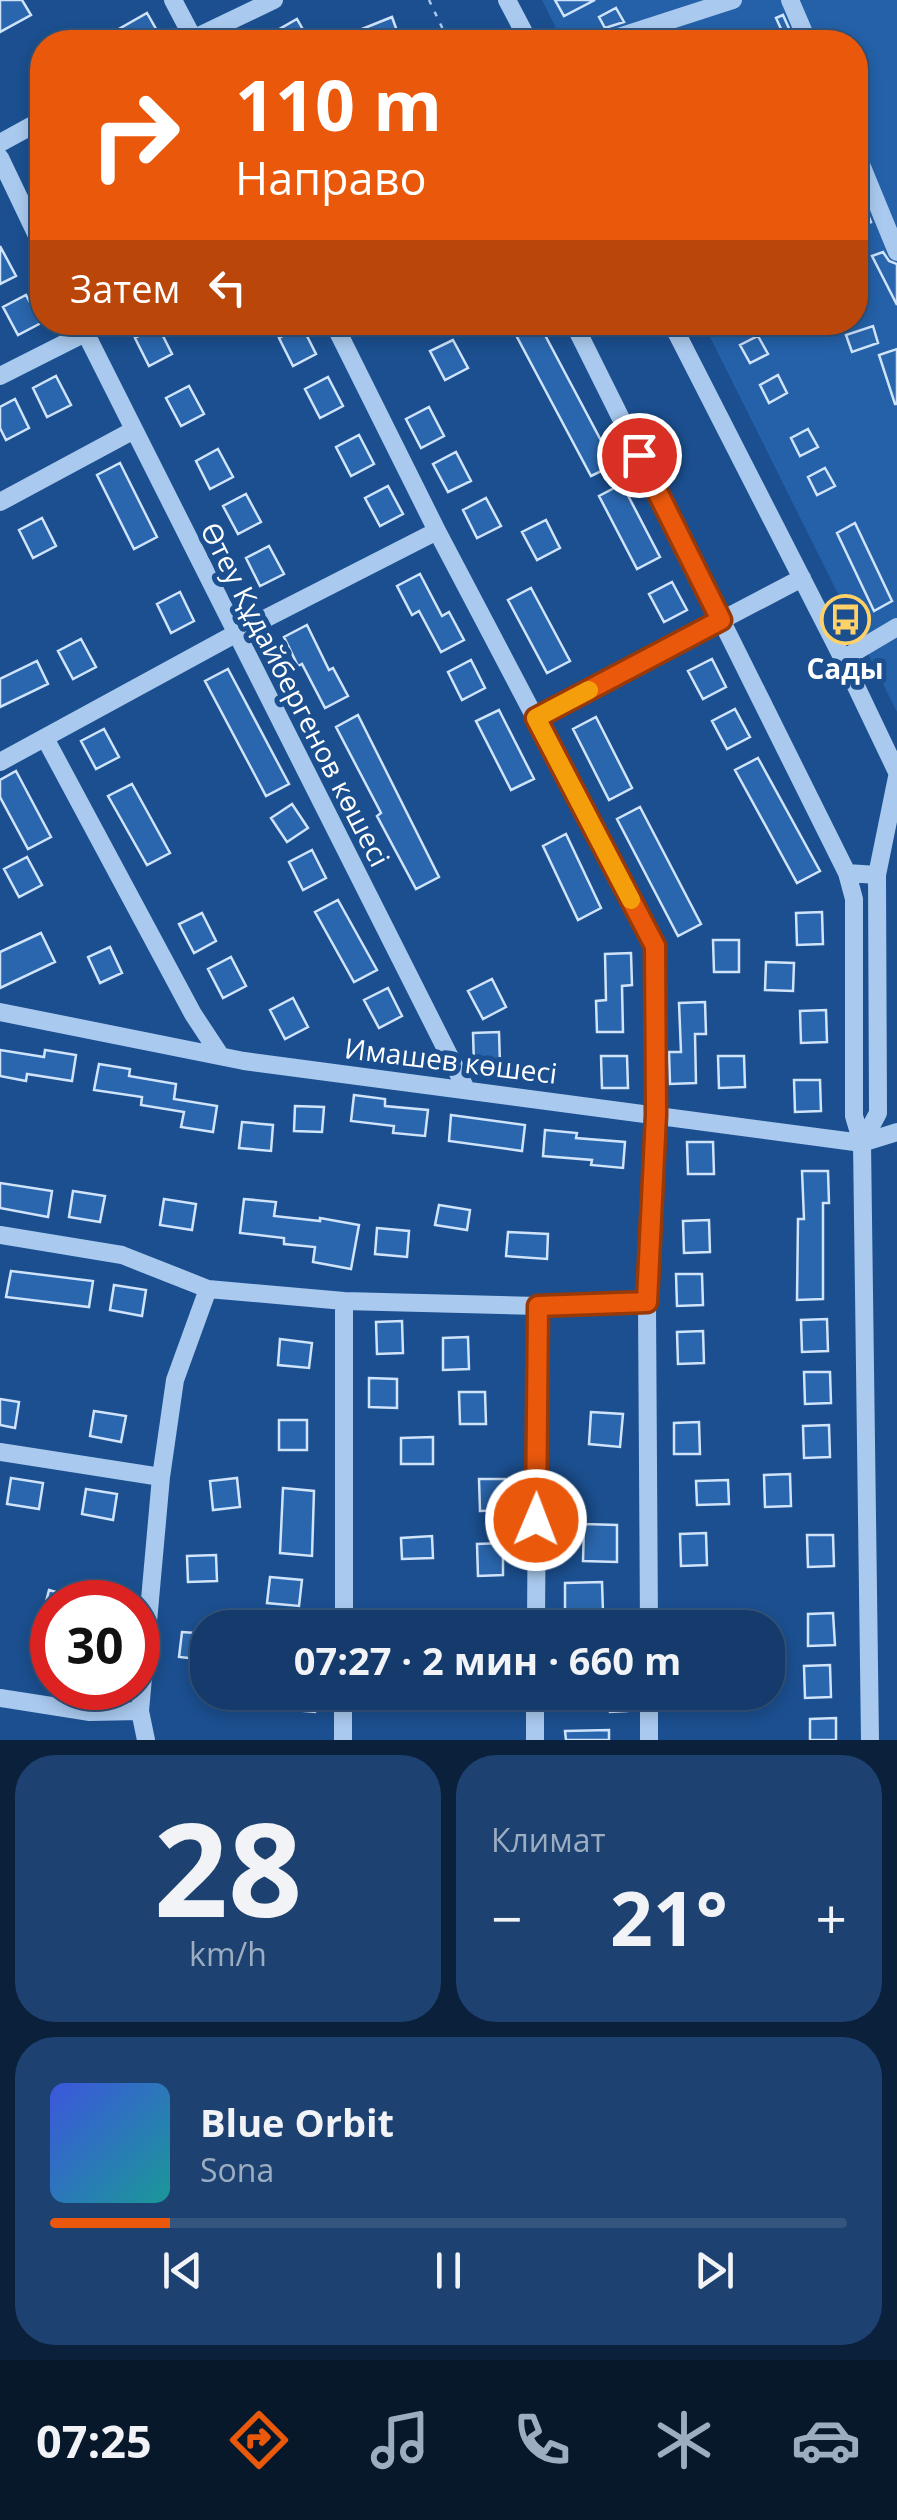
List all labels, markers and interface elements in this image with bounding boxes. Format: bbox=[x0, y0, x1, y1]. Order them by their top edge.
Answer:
text: 110 m bbox=[235, 56, 442, 152]
icon: right bbox=[70, 70, 200, 200]
text: Направо bbox=[235, 147, 427, 208]
icon: left bbox=[200, 260, 255, 315]
text: Затем bbox=[70, 262, 180, 314]
pin bbox=[597, 413, 682, 498]
icon: arrive bbox=[612, 428, 667, 483]
street label: Өтеу Құдайбергенов көшесі bbox=[192, 515, 400, 873]
bus stop icon: Сады bbox=[819, 594, 871, 646]
place label: Сады bbox=[806, 649, 884, 687]
street label: Имашев көшесі bbox=[343, 1028, 559, 1092]
position arrow bbox=[484, 1468, 588, 1572]
speed limit sign: 30 bbox=[30, 1580, 160, 1710]
text: 07:27 · 2 мин · 660 m bbox=[294, 1634, 681, 1686]
text: 28 bbox=[154, 1778, 302, 1955]
text: Климат bbox=[491, 1818, 605, 1861]
text: 21° bbox=[610, 1866, 728, 1968]
text: − bbox=[491, 1880, 522, 1955]
text: + bbox=[816, 1880, 847, 1955]
text: km/h bbox=[189, 1932, 267, 1975]
text: Blue Orbit bbox=[200, 2096, 394, 2148]
text: Sona bbox=[200, 2148, 274, 2191]
icon: previous bbox=[155, 2243, 210, 2298]
icon: pause bbox=[421, 2243, 476, 2298]
icon: next bbox=[687, 2243, 742, 2298]
icon: directions bbox=[224, 2405, 294, 2475]
icon: music bbox=[365, 2405, 435, 2475]
icon: phone bbox=[507, 2405, 577, 2475]
icon: climate bbox=[649, 2405, 719, 2475]
icon: car bbox=[791, 2405, 861, 2475]
text: 07:25 bbox=[36, 2410, 152, 2471]

